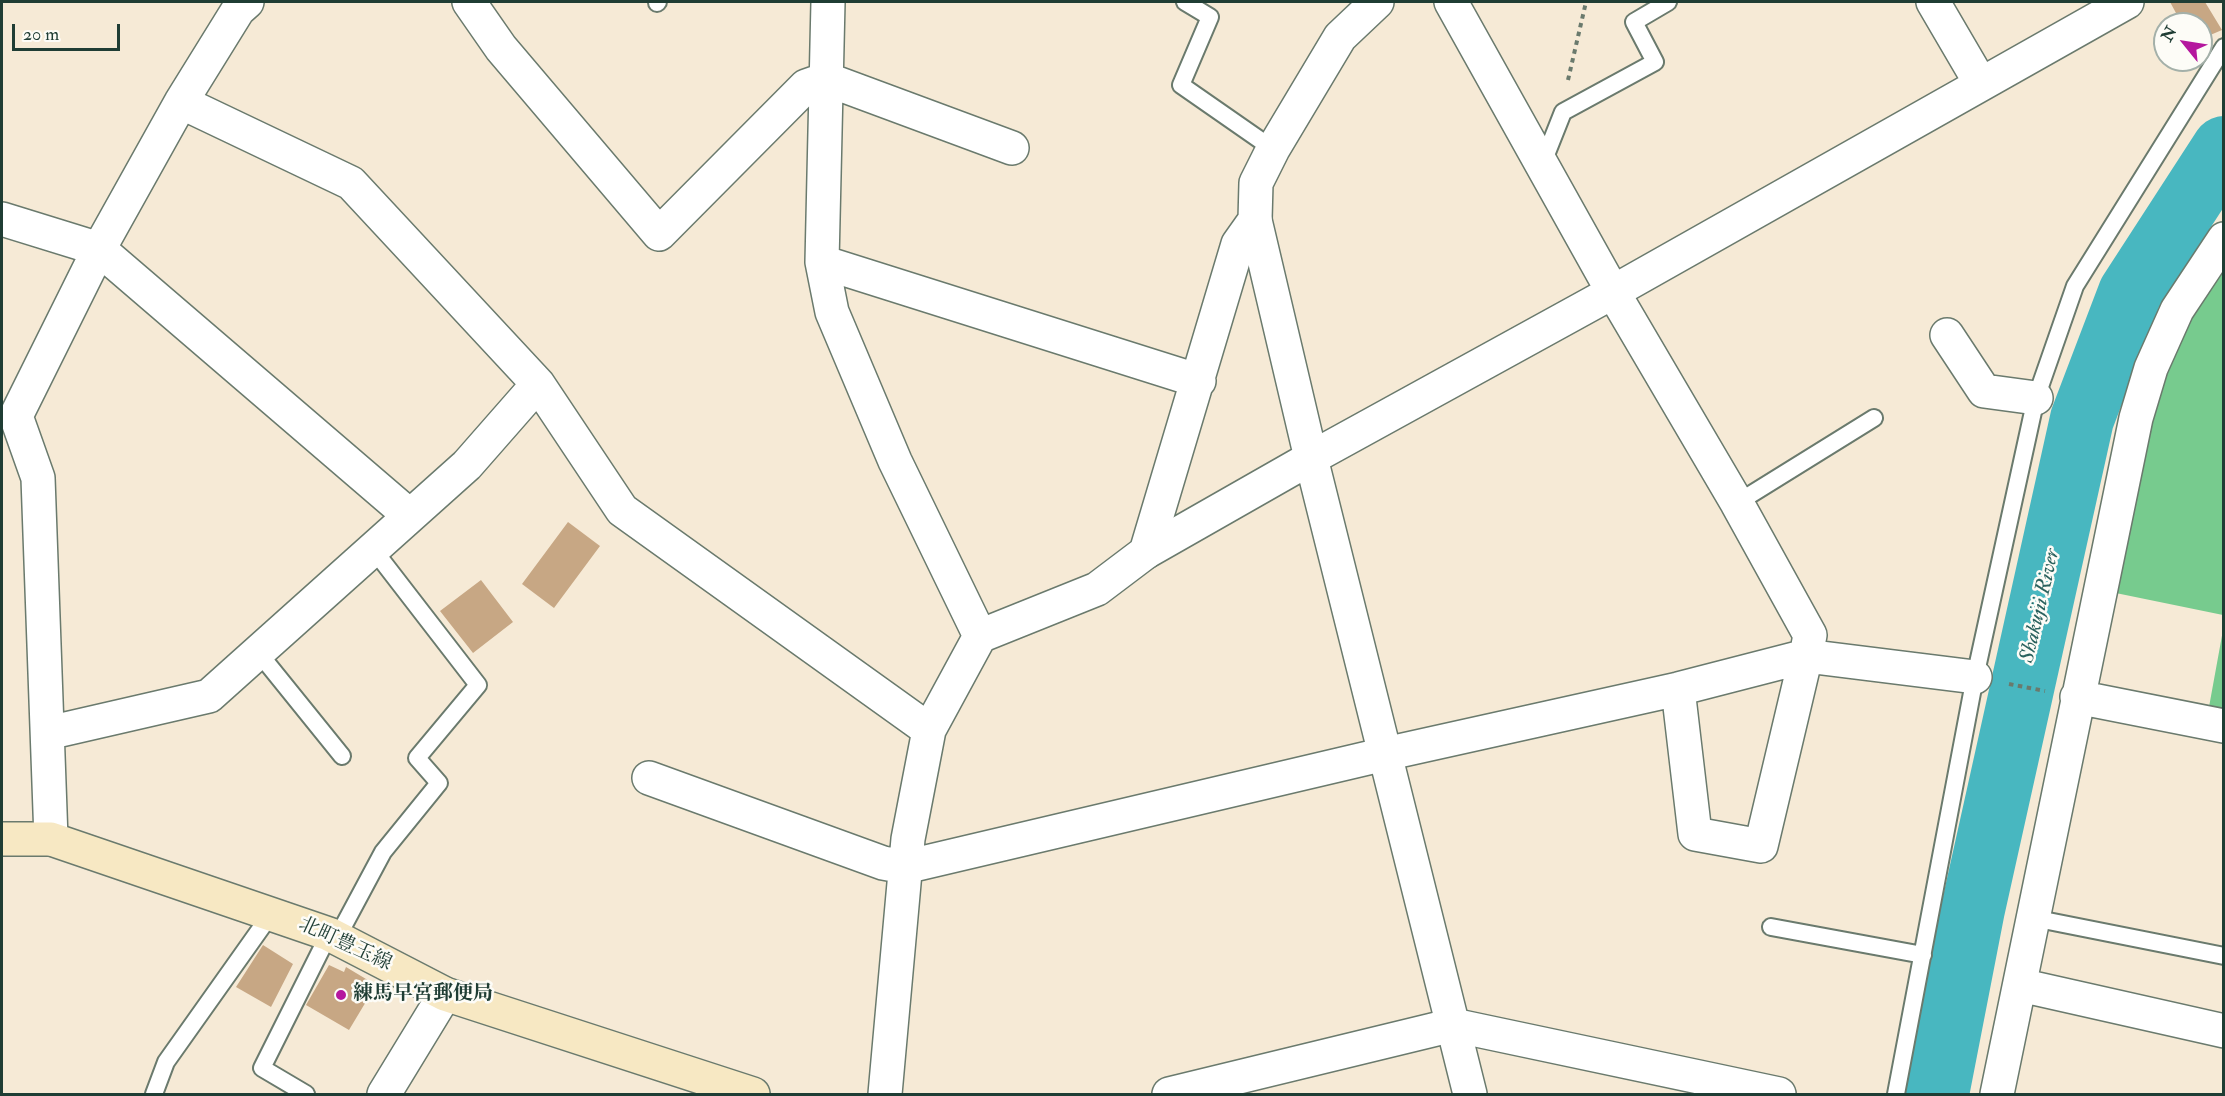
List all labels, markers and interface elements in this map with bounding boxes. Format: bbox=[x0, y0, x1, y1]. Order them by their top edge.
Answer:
scale bar bbox=[15, 12, 123, 50]
north arrow bbox=[2153, 12, 2213, 72]
text: 20 m bbox=[23, 23, 59, 46]
text: N bbox=[2157, 23, 2181, 45]
water label: Shakujii River bbox=[2016, 547, 2066, 665]
street label: 北町豊玉線 bbox=[295, 913, 395, 977]
place label: 練馬早宮郵便局 bbox=[353, 983, 493, 1007]
marker: 練馬早宮郵便局 bbox=[334, 988, 348, 1002]

